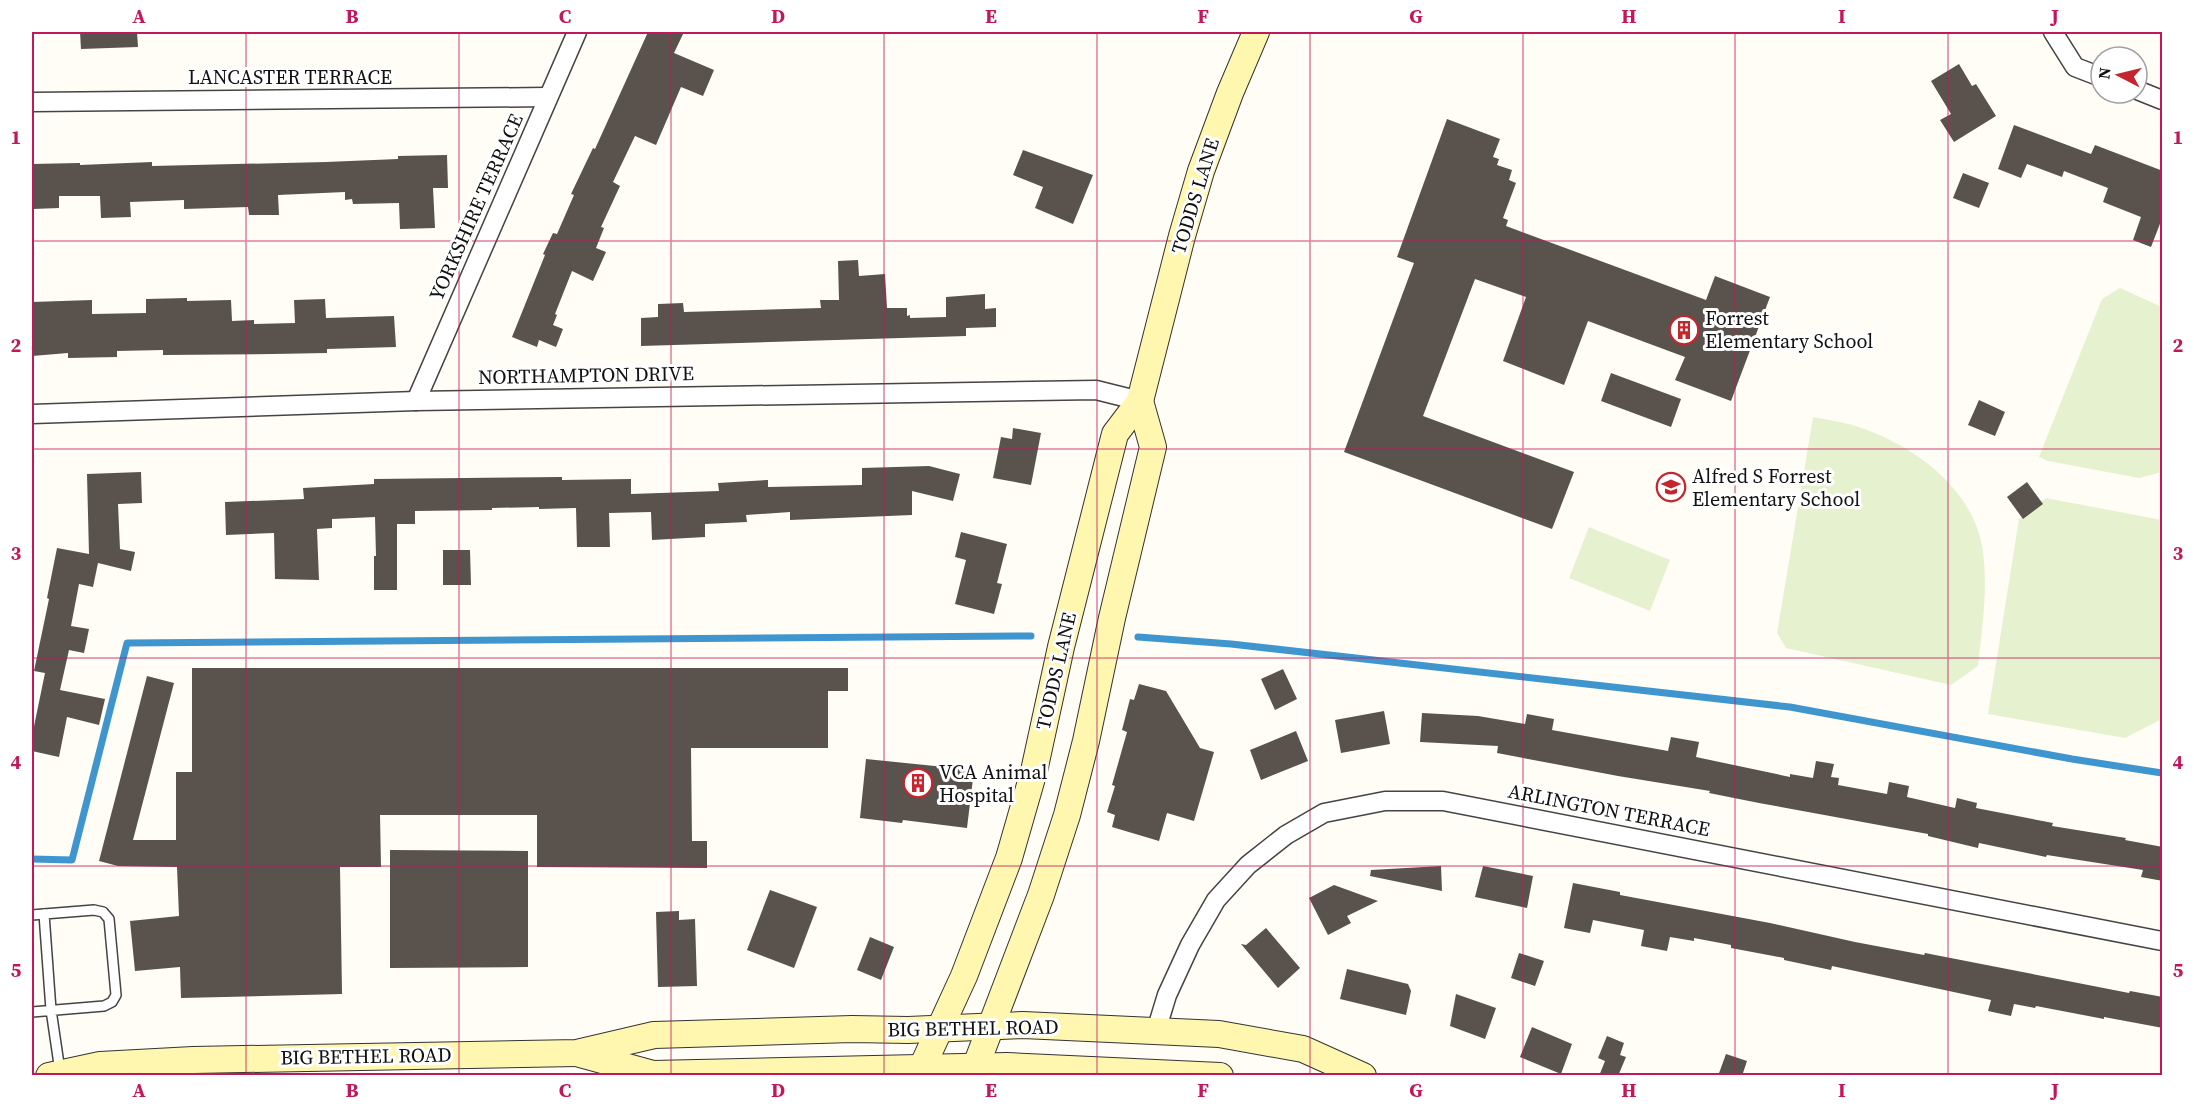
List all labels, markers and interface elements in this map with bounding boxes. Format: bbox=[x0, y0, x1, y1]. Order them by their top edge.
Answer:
text: A bbox=[132, 2, 146, 30]
text: B bbox=[345, 2, 359, 30]
text: C bbox=[559, 2, 571, 30]
text: D bbox=[771, 2, 785, 30]
text: E bbox=[985, 2, 997, 30]
text: F bbox=[1197, 2, 1209, 30]
text: G bbox=[1409, 2, 1423, 30]
text: H bbox=[1621, 2, 1637, 30]
text: I bbox=[1838, 2, 1846, 30]
text: J bbox=[2049, 2, 2059, 30]
north arrow bbox=[2089, 45, 2149, 105]
street label: LANCASTER TERRACE bbox=[188, 63, 392, 91]
text: N bbox=[2092, 66, 2116, 80]
street label: YORKSHIRE TERRACE bbox=[422, 109, 530, 305]
text: 1 bbox=[11, 123, 21, 151]
text: 1 bbox=[2173, 123, 2183, 151]
street label: TODDS LANE bbox=[1164, 135, 1226, 257]
place label: Forrest Elementary School bbox=[1705, 304, 1873, 355]
building icon: Forrest Elementary School bbox=[1668, 314, 1700, 346]
text: 2 bbox=[11, 331, 22, 359]
text: 2 bbox=[2173, 331, 2184, 359]
street label: NORTHAMPTON DRIVE bbox=[478, 359, 694, 391]
place label: Alfred S Forrest Elementary School bbox=[1692, 462, 1860, 513]
school or university icon: Alfred S Forrest Elementary School bbox=[1655, 471, 1687, 503]
text: 3 bbox=[11, 539, 22, 567]
text: 3 bbox=[2173, 539, 2184, 567]
street label: TODDS LANE bbox=[1029, 609, 1083, 733]
text: 4 bbox=[11, 748, 22, 776]
text: 4 bbox=[2173, 748, 2184, 776]
place label: VCA Animal Hospital bbox=[939, 758, 1048, 809]
building icon: VCA Animal Hospital bbox=[902, 767, 934, 799]
street label: ARLINGTON TERRACE bbox=[1506, 777, 1712, 843]
text: 5 bbox=[11, 956, 22, 984]
text: 5 bbox=[2173, 956, 2184, 984]
street label: BIG BETHEL ROAD bbox=[887, 1013, 1059, 1043]
street label: BIG BETHEL ROAD bbox=[280, 1041, 452, 1071]
text: A bbox=[132, 1076, 146, 1104]
text: B bbox=[345, 1076, 359, 1104]
text: C bbox=[559, 1076, 571, 1104]
text: D bbox=[771, 1076, 785, 1104]
text: E bbox=[985, 1076, 997, 1104]
text: F bbox=[1197, 1076, 1209, 1104]
text: G bbox=[1409, 1076, 1423, 1104]
text: H bbox=[1621, 1076, 1637, 1104]
text: I bbox=[1838, 1076, 1846, 1104]
text: J bbox=[2049, 1076, 2059, 1104]

